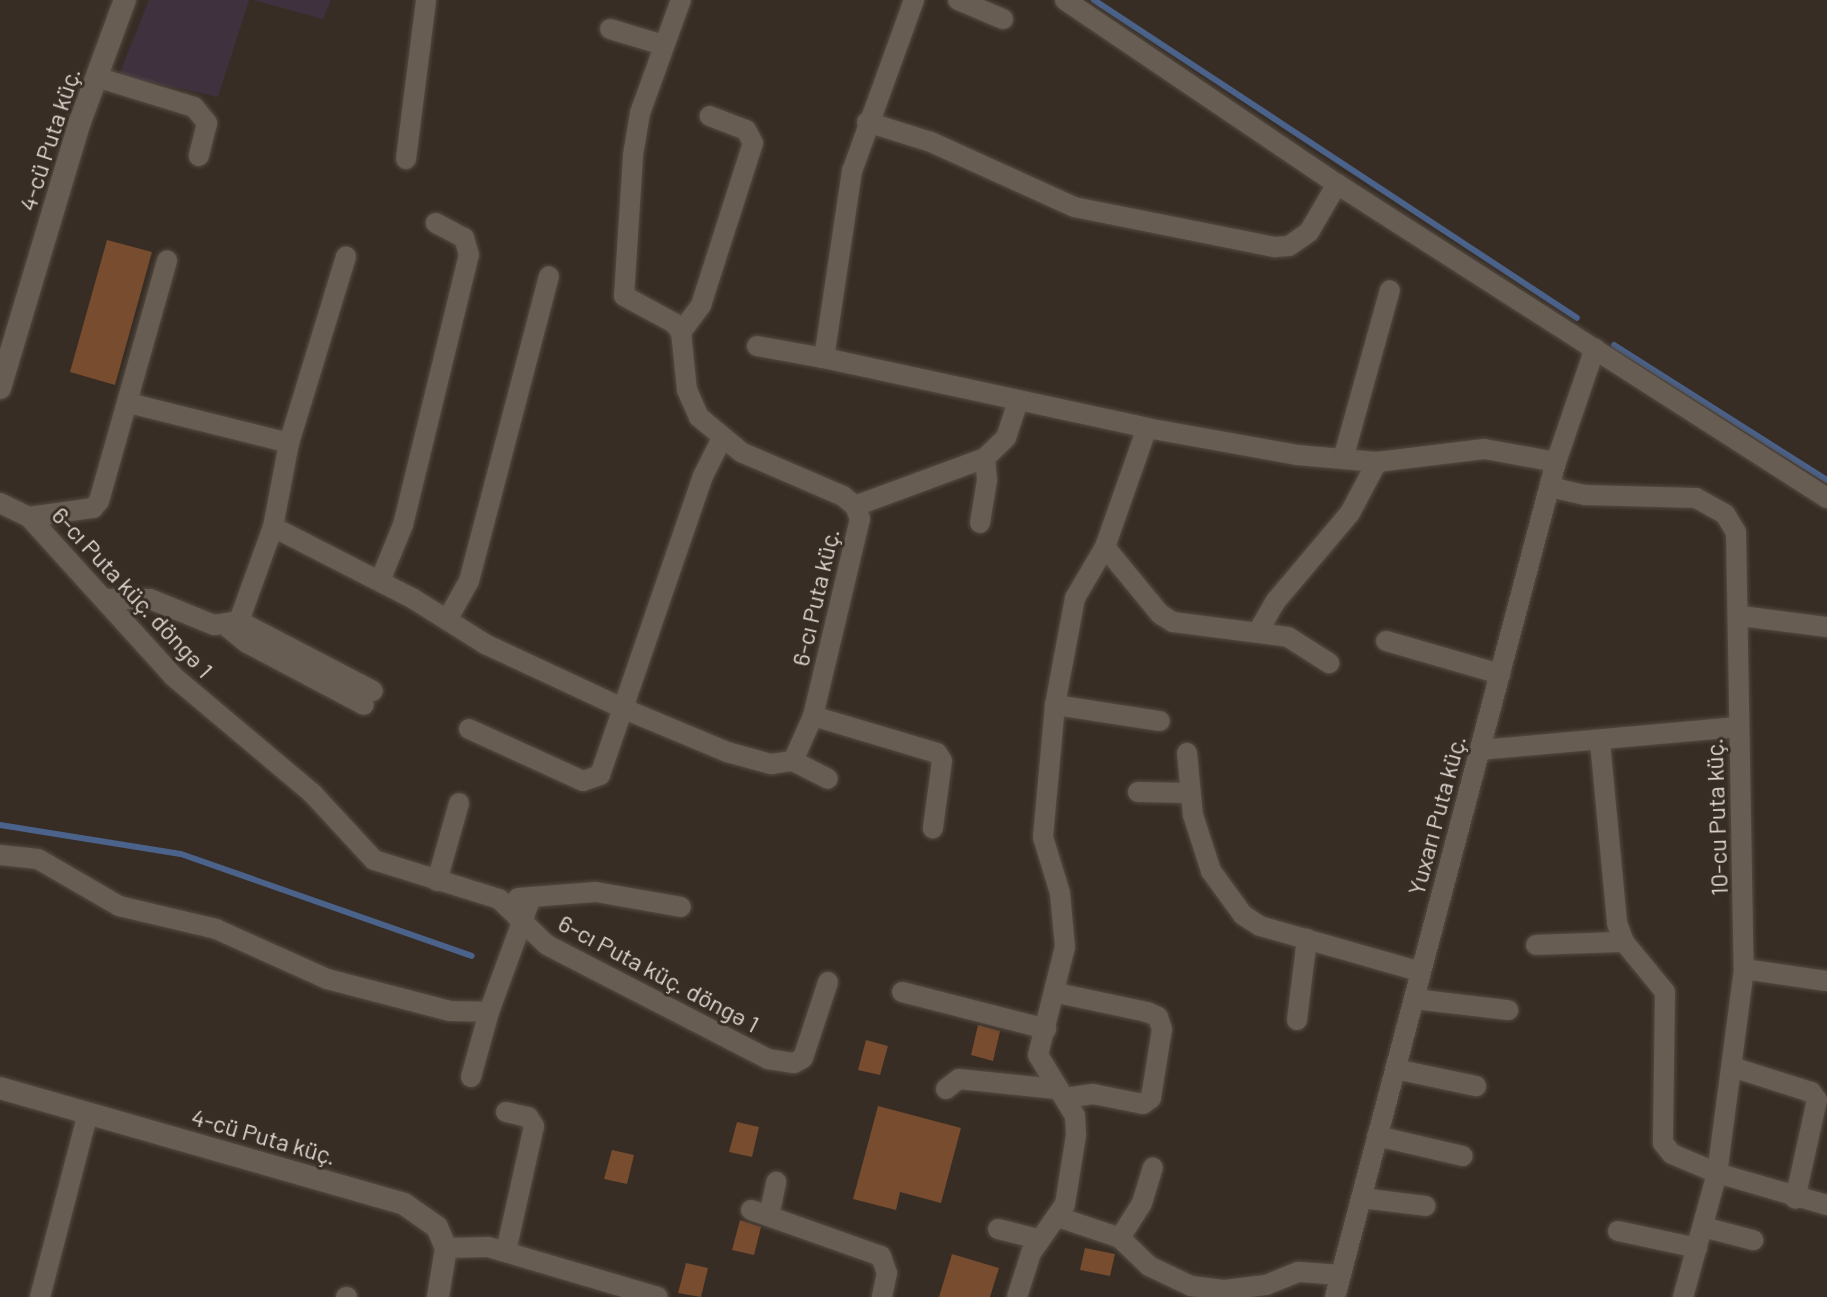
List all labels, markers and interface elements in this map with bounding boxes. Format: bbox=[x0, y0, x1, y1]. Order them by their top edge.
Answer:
street label: 4-cü Puta küç. bbox=[12, 64, 86, 214]
street label: 6-cı Puta küç. döngə 1 bbox=[46, 501, 220, 683]
street label: 6-cı Puta küç. bbox=[785, 525, 845, 669]
street label: Yuxarı Puta küç. bbox=[1401, 732, 1471, 898]
street label: 10-cu Puta küç. bbox=[1699, 738, 1733, 896]
street label: 6-cı Puta küç. döngə 1 bbox=[554, 908, 764, 1038]
street label: 4-cü Puta küç. bbox=[188, 1102, 340, 1170]

